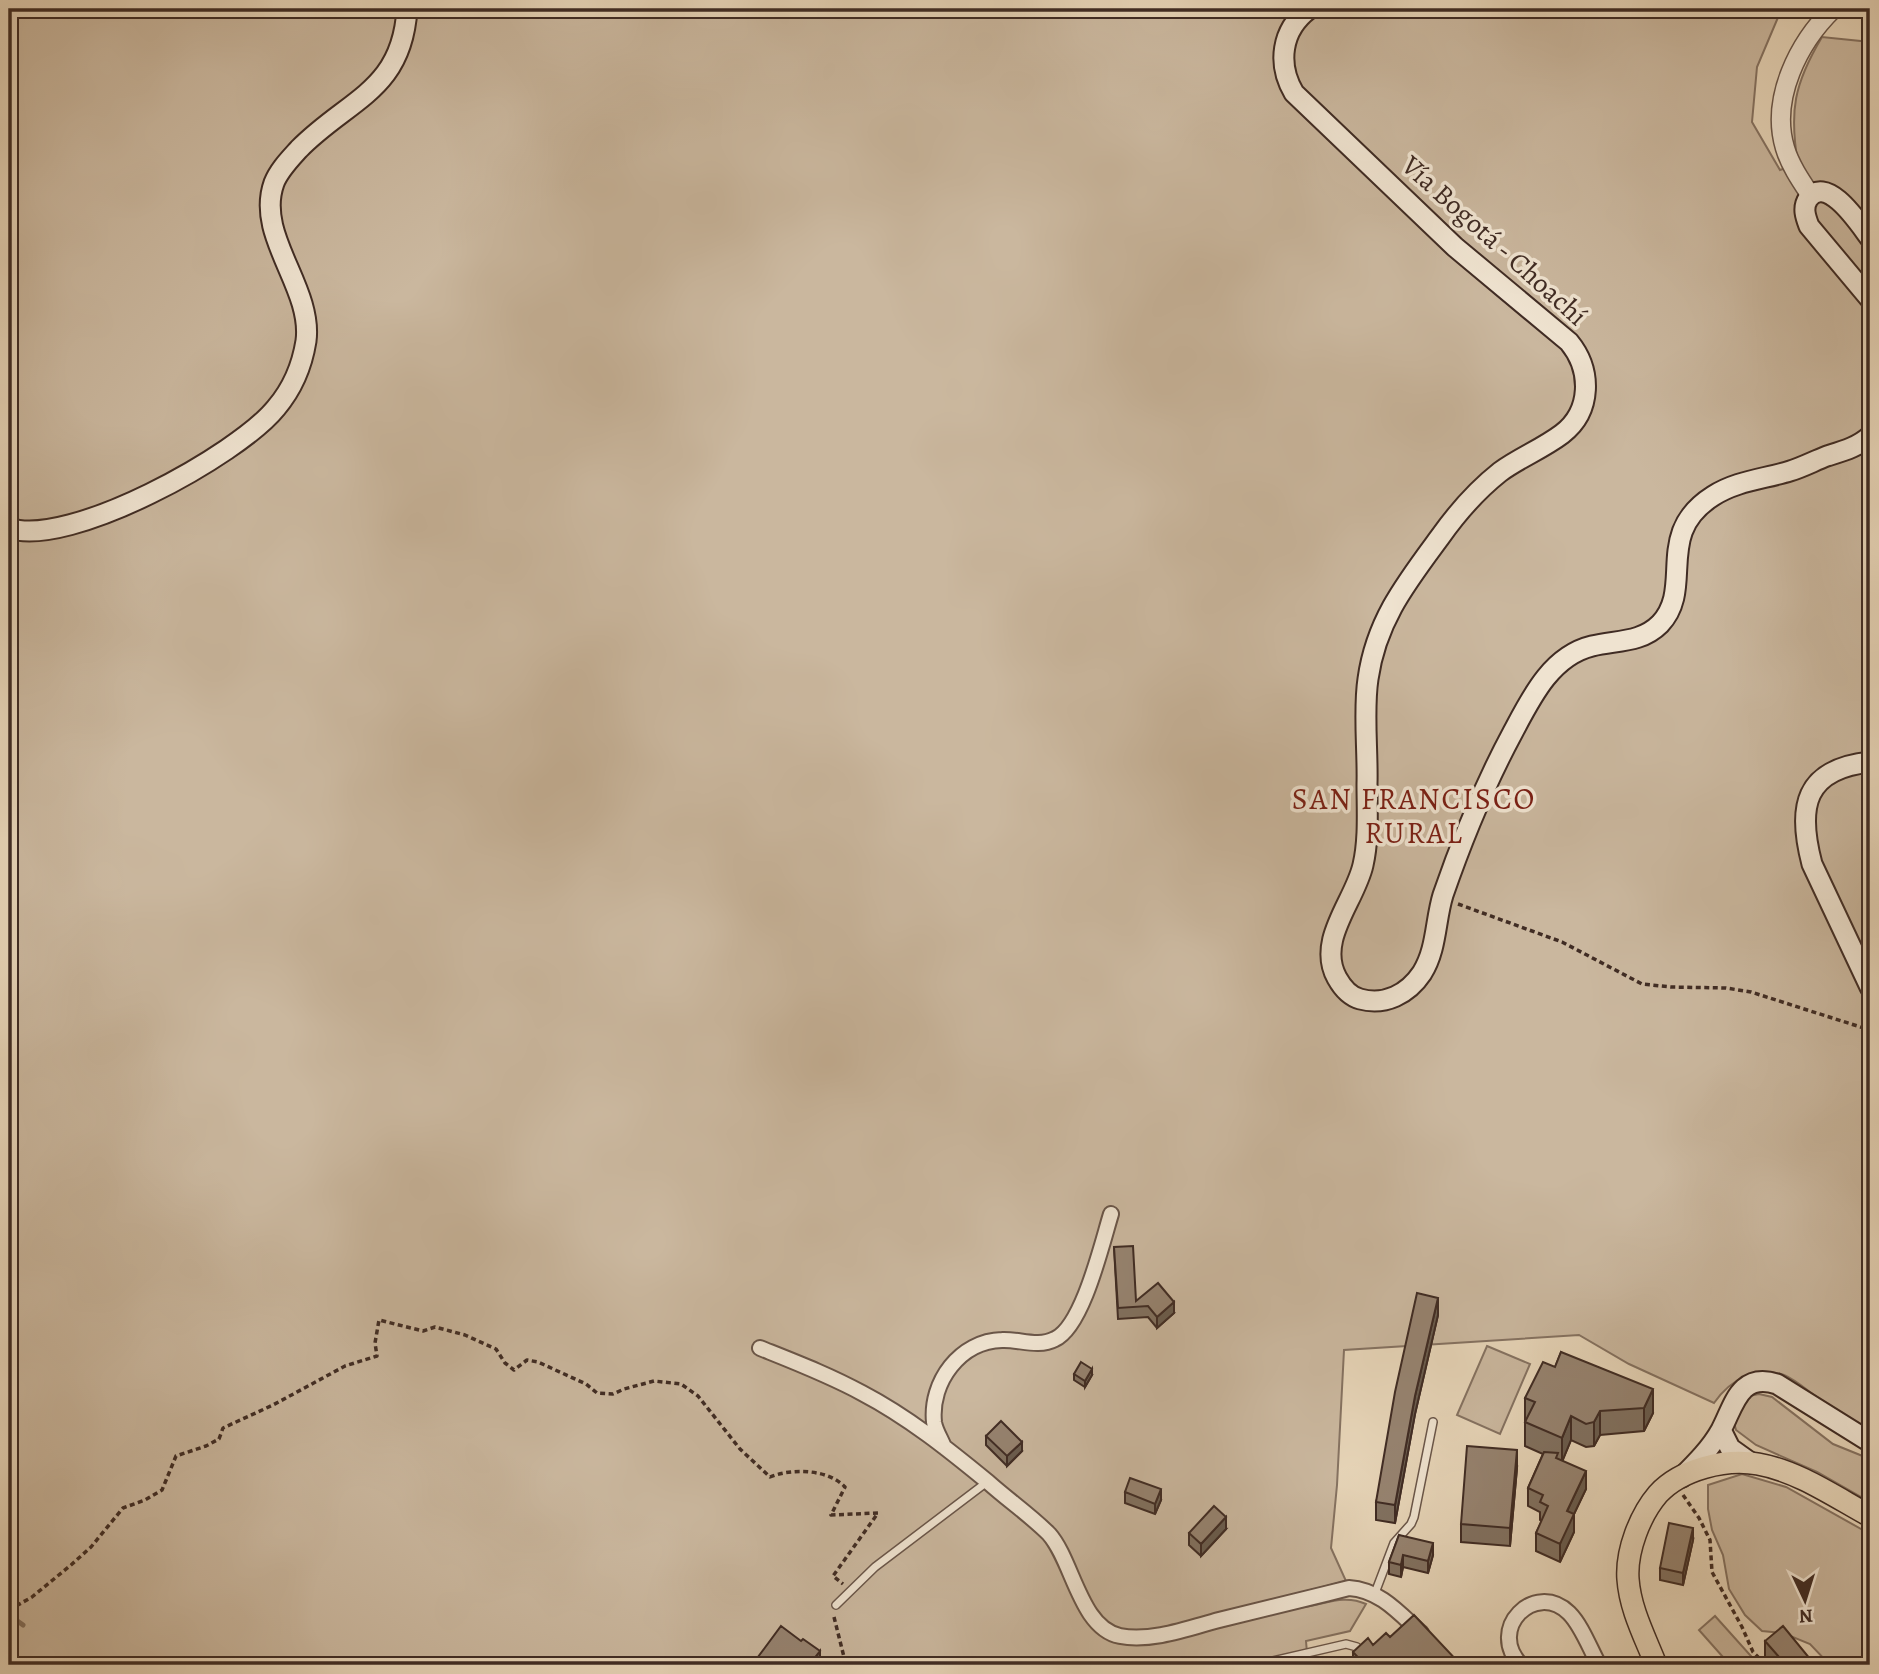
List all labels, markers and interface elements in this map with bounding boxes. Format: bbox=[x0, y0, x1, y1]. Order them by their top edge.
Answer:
street label: Vía Bogotá - Choachí bbox=[1392, 146, 1595, 334]
district label: SAN FRANCISCO RURAL bbox=[1292, 779, 1536, 853]
north arrow bbox=[1770, 1566, 1840, 1636]
text: N bbox=[1798, 1603, 1814, 1629]

